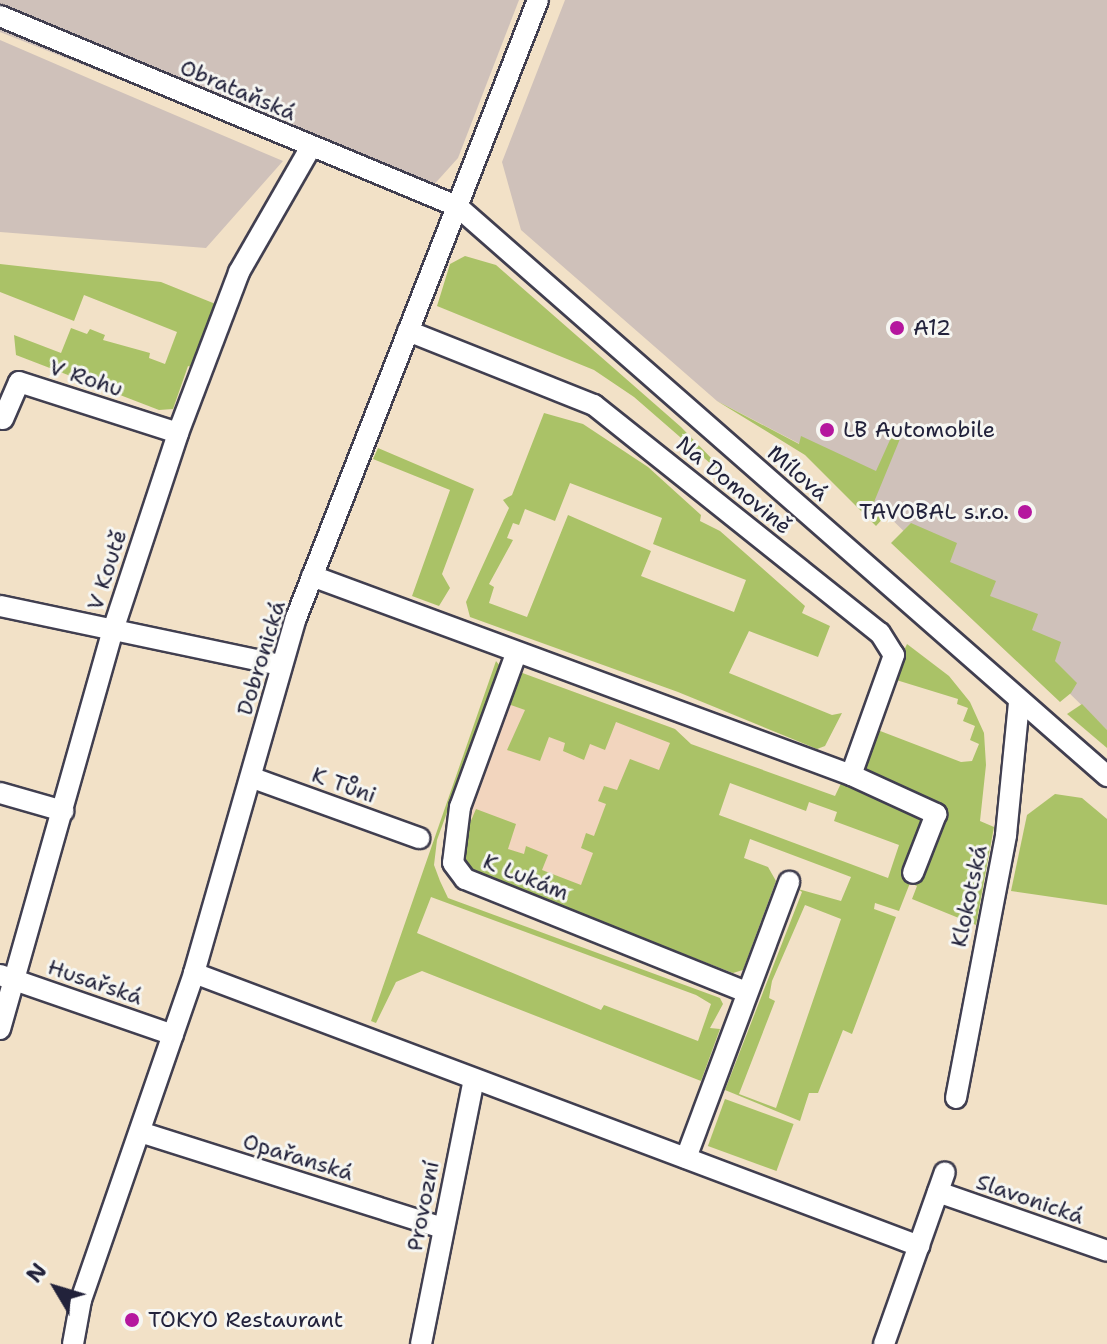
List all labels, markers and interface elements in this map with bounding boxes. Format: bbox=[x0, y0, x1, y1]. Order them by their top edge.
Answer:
street label: Obrataňská bbox=[176, 54, 300, 126]
place label: A12 bbox=[913, 315, 951, 341]
marker: A12 bbox=[888, 319, 906, 337]
street label: V Rohu bbox=[46, 354, 126, 402]
place label: LB Automobile bbox=[843, 417, 995, 443]
marker: LB Automobile bbox=[818, 421, 836, 439]
street label: Na Domovině bbox=[671, 430, 797, 540]
street label: Mílová bbox=[762, 440, 834, 506]
place label: TAVOBAL s.r.o. bbox=[859, 499, 1009, 525]
marker: TAVOBAL s.r.o. bbox=[1016, 503, 1034, 521]
street label: V Koutě bbox=[82, 526, 132, 614]
street label: Dobronická bbox=[231, 598, 291, 718]
street label: K Tůni bbox=[308, 761, 380, 809]
street label: Klokotská bbox=[945, 842, 993, 950]
street label: K Lukám bbox=[479, 848, 573, 906]
street label: Husařská bbox=[44, 954, 146, 1010]
street label: Opařanská bbox=[240, 1128, 356, 1186]
street label: Provozní bbox=[401, 1159, 445, 1253]
street label: Slavonická bbox=[973, 1168, 1087, 1230]
north arrow bbox=[16, 1248, 96, 1328]
text: N bbox=[20, 1257, 53, 1289]
place label: TOKYO Restaurant bbox=[148, 1307, 343, 1333]
marker: TOKYO Restaurant bbox=[123, 1311, 141, 1329]

